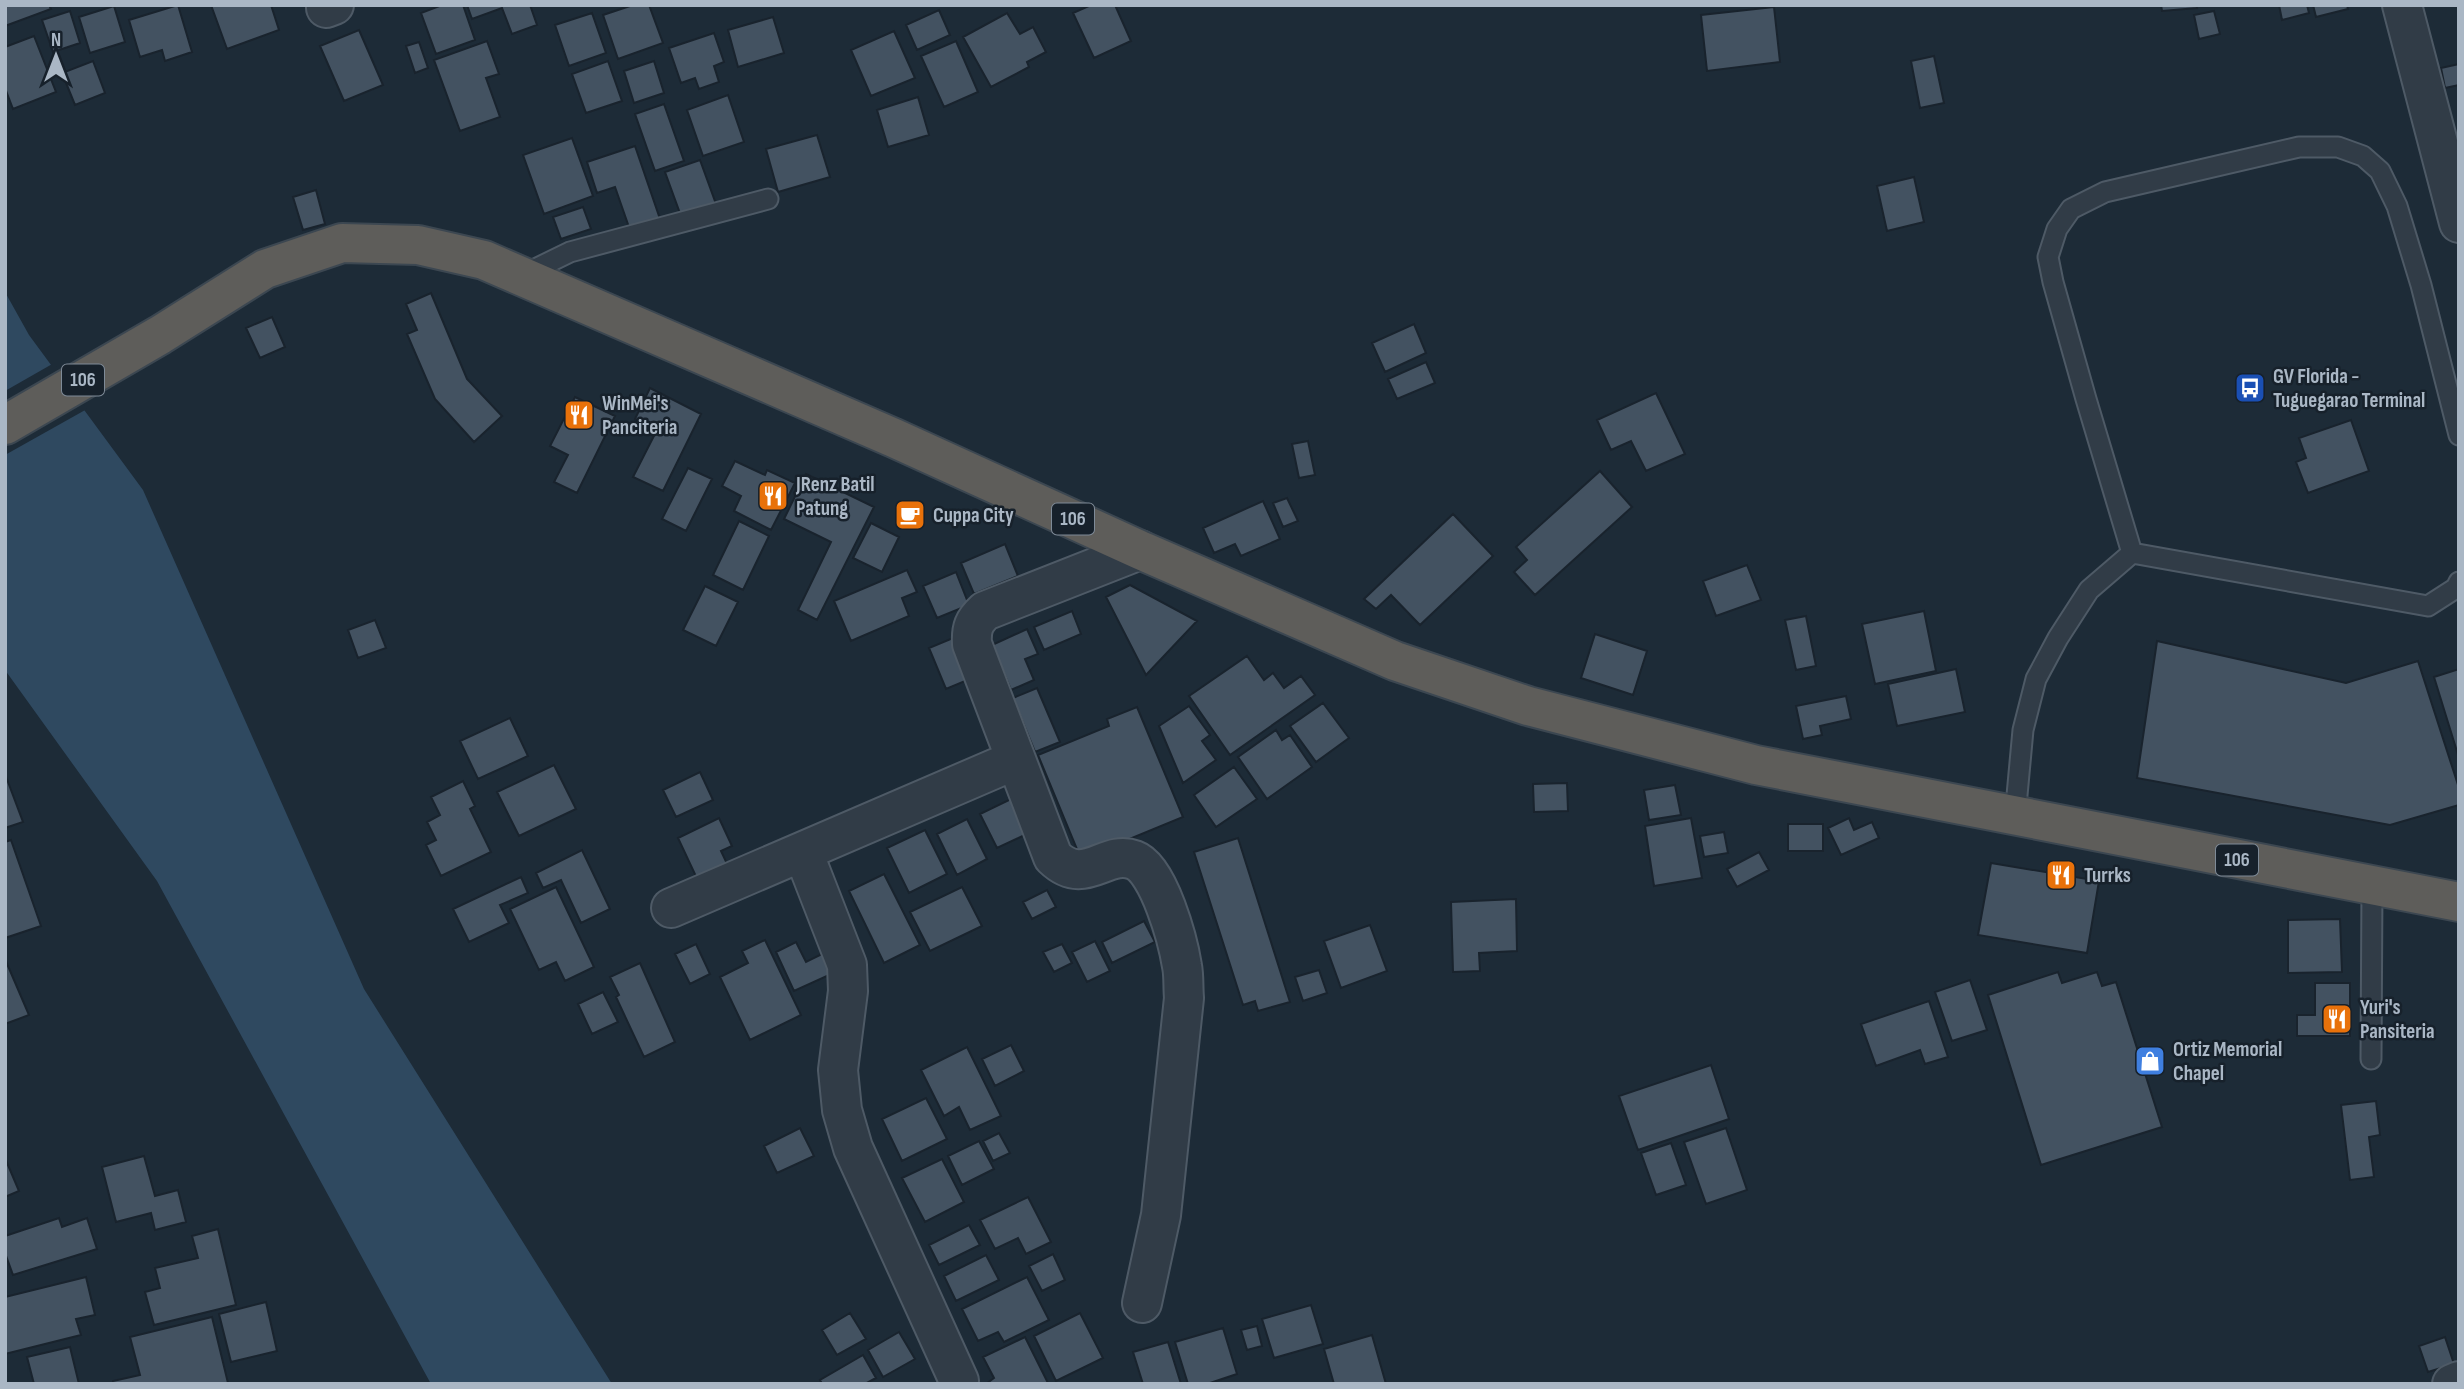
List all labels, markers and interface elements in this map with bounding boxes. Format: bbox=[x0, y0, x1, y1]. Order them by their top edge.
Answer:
north arrow bbox=[21, 21, 91, 91]
text: N bbox=[51, 29, 61, 52]
road number: 106 bbox=[62, 364, 104, 396]
place label: GV Florida - Tuguegarao Terminal bbox=[2273, 364, 2425, 413]
bus stop icon: GV Florida - Tuguegarao Terminal bbox=[2233, 371, 2267, 405]
place label: WinMei's Panciteria bbox=[602, 391, 677, 440]
restaurant icon: WinMei's Panciteria bbox=[562, 398, 596, 432]
place label: JRenz Batil Patung bbox=[795, 472, 875, 521]
restaurant icon: JRenz Batil Patung bbox=[756, 479, 790, 513]
cafe icon: Cuppa City bbox=[893, 498, 927, 532]
place label: Cuppa City bbox=[933, 503, 1014, 528]
road number: 106 bbox=[1052, 504, 1094, 534]
road number: 106 bbox=[2216, 845, 2258, 876]
restaurant icon: Turrks bbox=[2044, 858, 2078, 892]
place label: Turrks bbox=[2084, 863, 2131, 888]
place label: Yuri's Pansiteria bbox=[2360, 995, 2435, 1044]
restaurant icon: Yuri's Pansiteria bbox=[2320, 1002, 2354, 1036]
place label: Ortiz Memorial Chapel bbox=[2173, 1037, 2282, 1086]
shop icon: Ortiz Memorial Chapel bbox=[2133, 1044, 2167, 1078]

